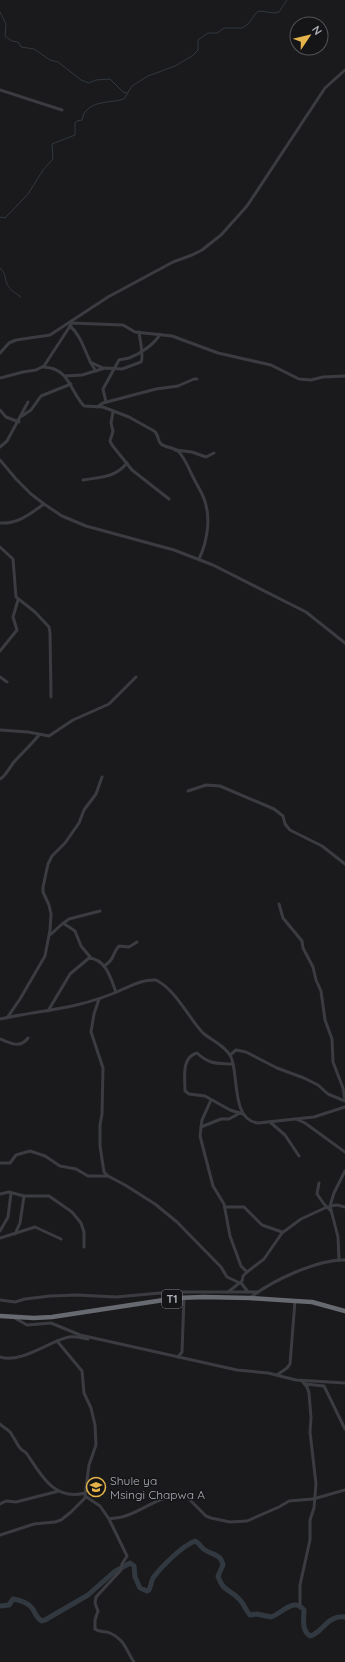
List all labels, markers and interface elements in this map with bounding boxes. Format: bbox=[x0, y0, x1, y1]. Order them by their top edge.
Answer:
north arrow bbox=[289, 16, 329, 56]
text: N bbox=[309, 23, 325, 38]
road number: T1 bbox=[162, 1290, 182, 1308]
place label: Shule ya Msingi Chapwa A bbox=[110, 1473, 205, 1502]
school or university icon: Shule ya Msingi Chapwa A bbox=[85, 1476, 107, 1498]

